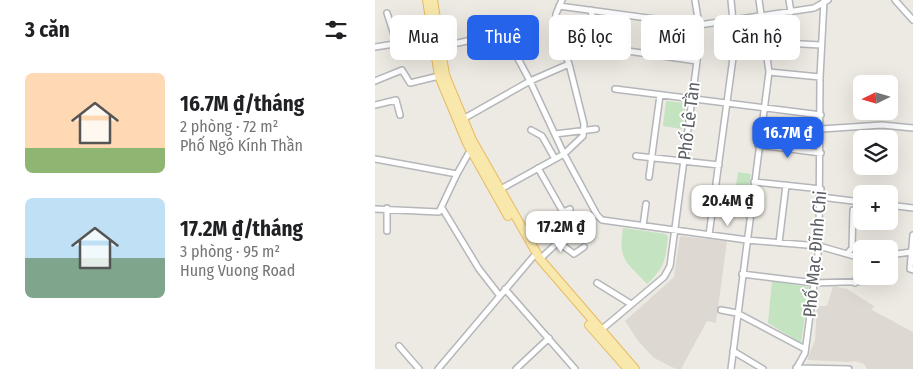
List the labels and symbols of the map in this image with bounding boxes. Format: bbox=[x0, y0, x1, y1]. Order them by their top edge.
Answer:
north arrow bbox=[853, 75, 897, 120]
street label: Phố Lê Tần bbox=[673, 81, 705, 161]
pin: 16.7M ₫ bbox=[742, 116, 834, 159]
pin: 20.4M ₫ bbox=[682, 184, 774, 227]
street label: Phố Mạc Đĩnh Chi bbox=[798, 190, 832, 318]
pin: 17.2M ₫ bbox=[515, 210, 607, 253]

